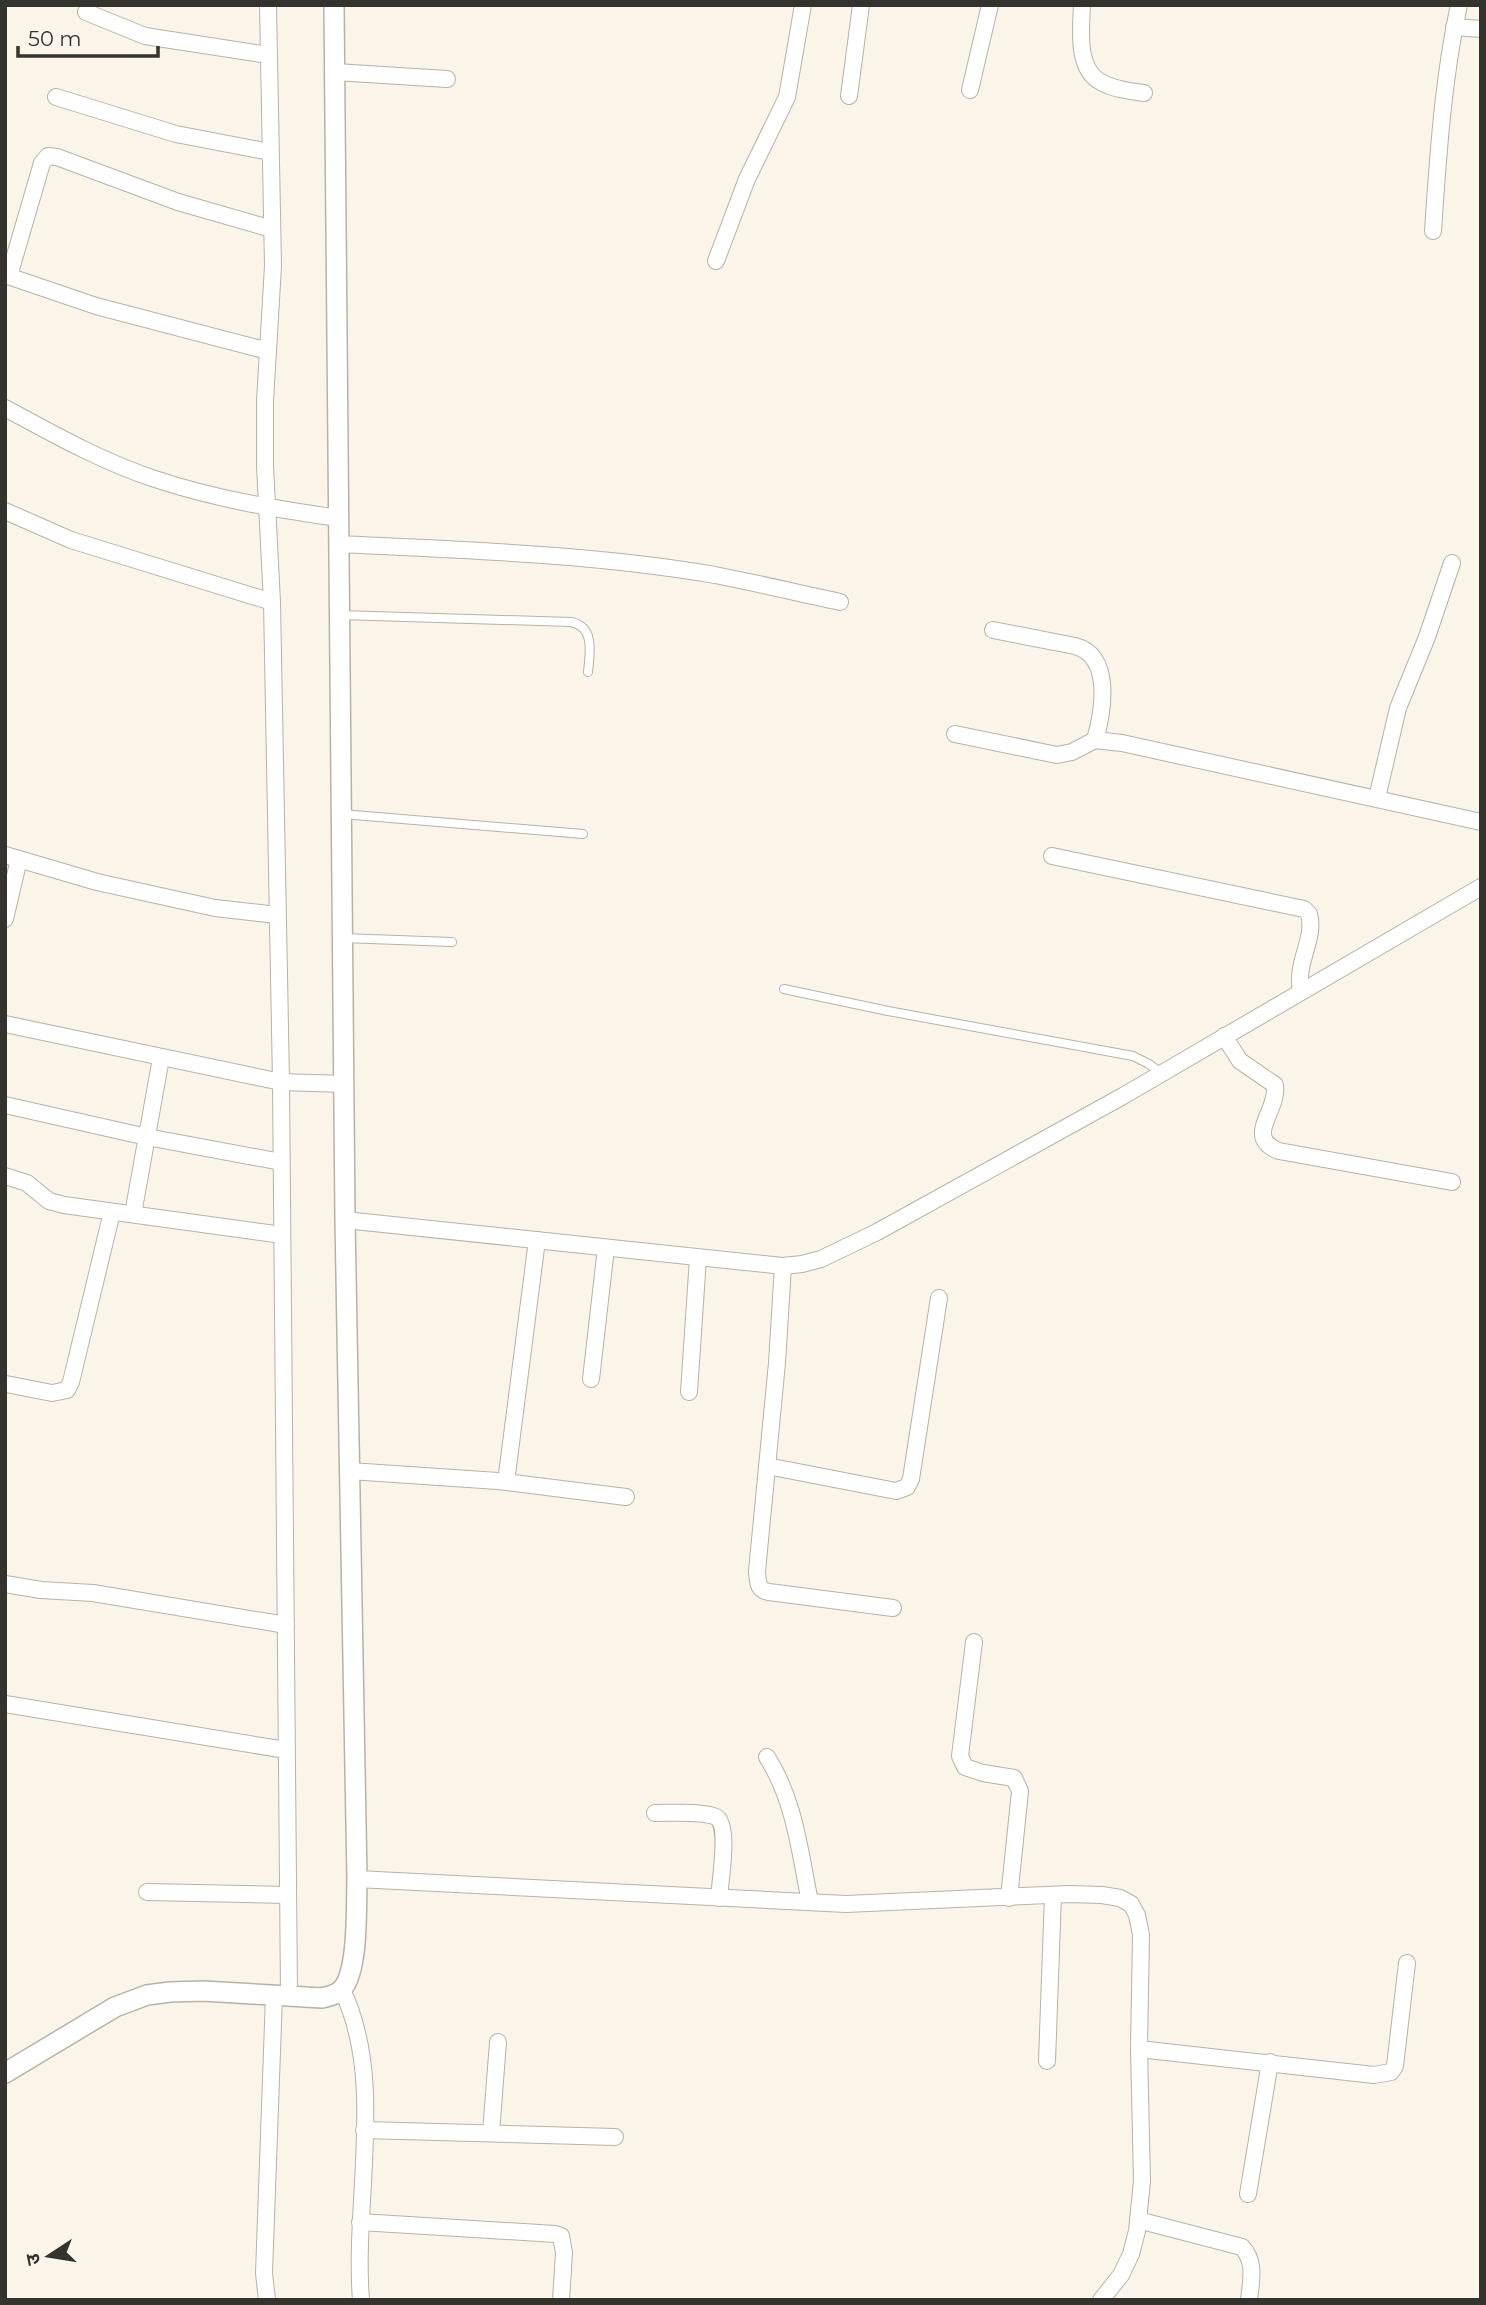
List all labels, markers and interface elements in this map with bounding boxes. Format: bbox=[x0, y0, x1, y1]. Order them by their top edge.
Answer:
scale bar bbox=[18, 14, 158, 58]
text: 50 m bbox=[28, 26, 82, 51]
north arrow bbox=[14, 2221, 84, 2291]
text: उ bbox=[20, 2251, 45, 2267]

